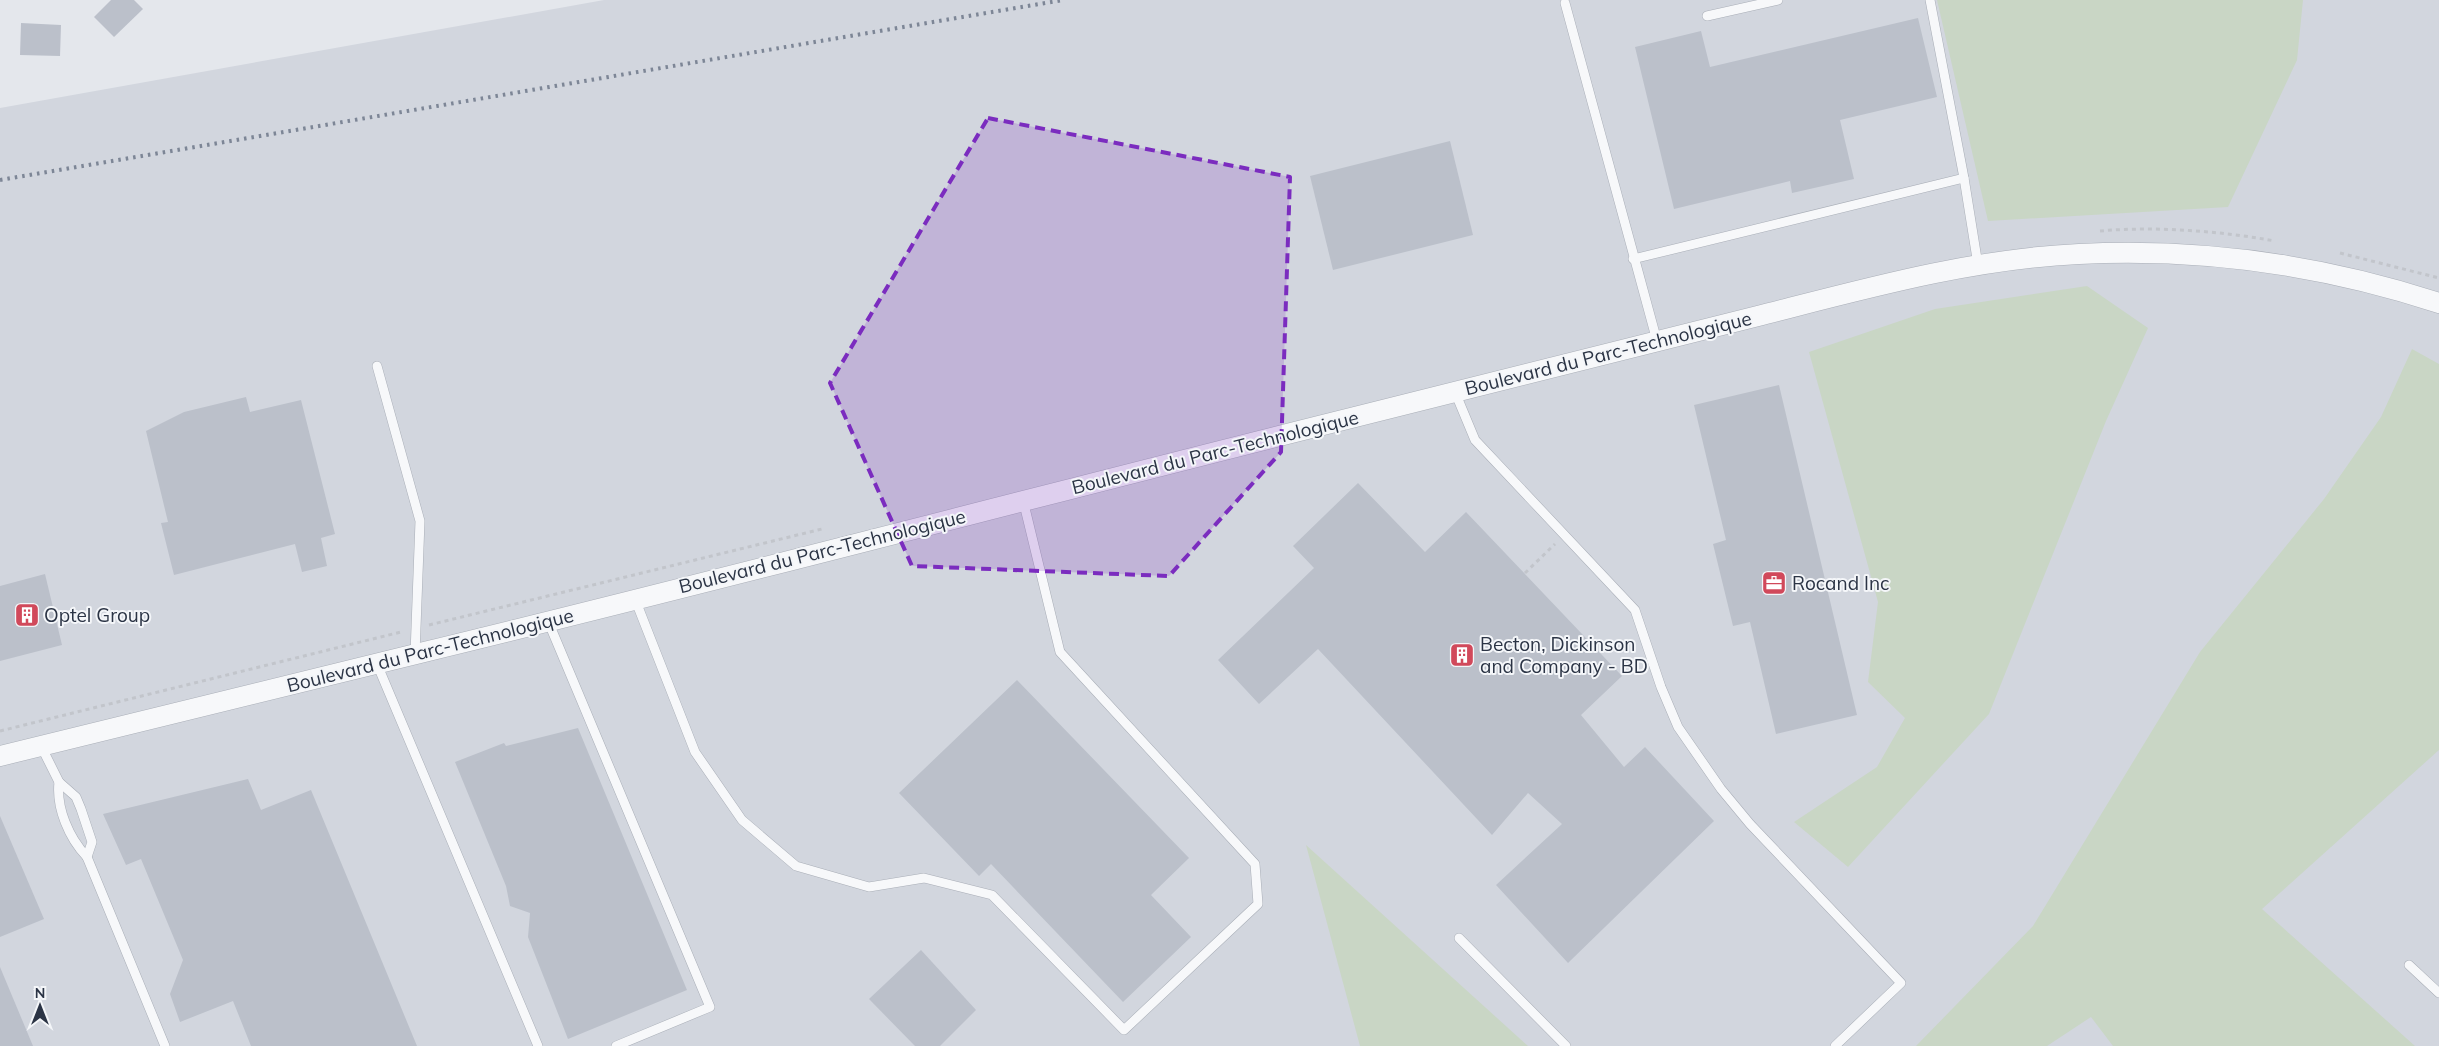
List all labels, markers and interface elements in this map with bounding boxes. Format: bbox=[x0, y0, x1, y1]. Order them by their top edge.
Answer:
street label: Boulevard du Parc-Technologique bbox=[1462, 306, 1754, 400]
street label: Boulevard du Parc-Technologique bbox=[1069, 405, 1361, 499]
street label: Boulevard du Parc-Technologique bbox=[676, 504, 968, 598]
office icon: Rocand Inc bbox=[1761, 570, 1787, 596]
place label: Rocand Inc bbox=[1792, 571, 1889, 595]
building icon: Optel Group bbox=[14, 602, 40, 628]
place label: Optel Group bbox=[44, 603, 150, 627]
street label: Boulevard du Parc-Technologique bbox=[284, 603, 576, 697]
place label: Becton, Dickinson and Company - BD bbox=[1480, 632, 1648, 678]
building icon: Becton, Dickinson and Company - BD bbox=[1449, 642, 1475, 668]
north arrow bbox=[15, 981, 65, 1031]
text: N bbox=[35, 984, 45, 1002]

